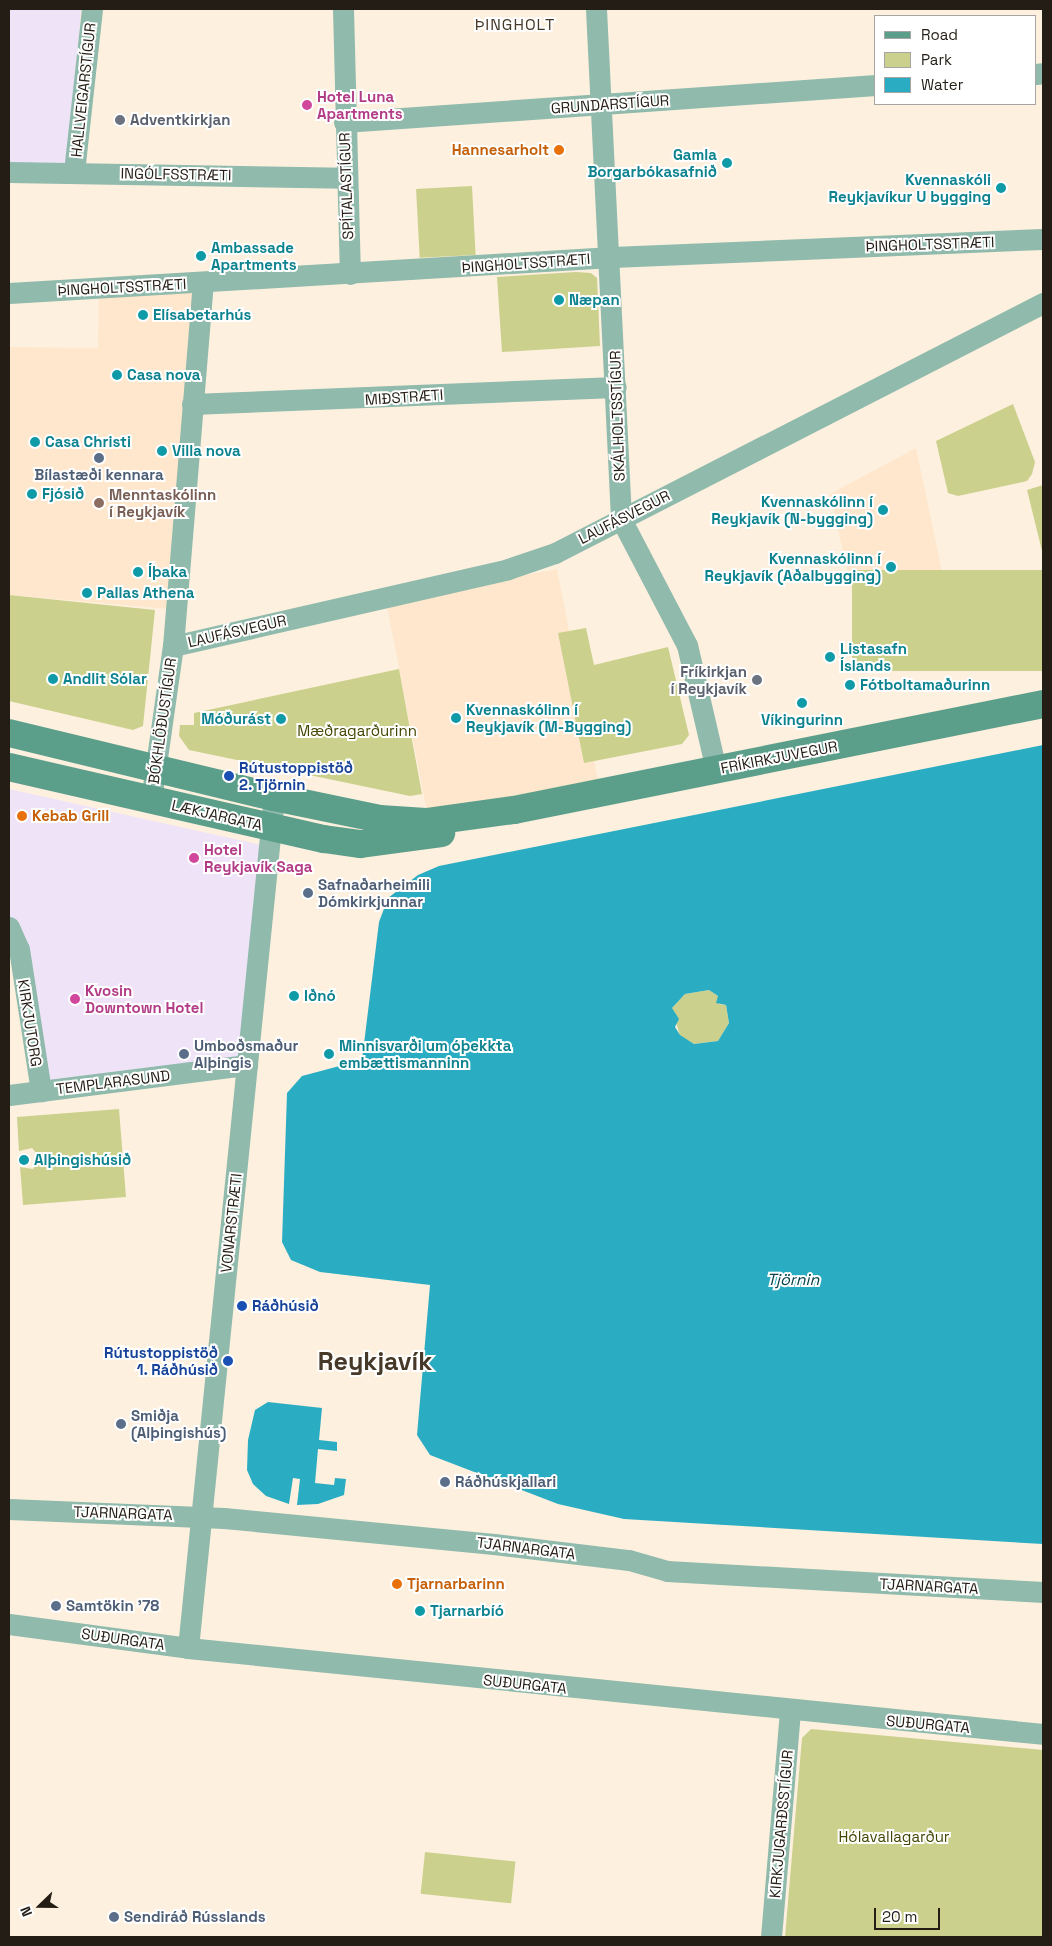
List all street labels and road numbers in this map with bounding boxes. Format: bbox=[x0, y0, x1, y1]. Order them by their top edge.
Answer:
street label: HALLVEIGARSTÍGUR bbox=[67, 22, 99, 158]
street label: GRUNDARSTÍGUR bbox=[550, 91, 670, 117]
street label: SPÍTALASTÍGUR bbox=[335, 132, 357, 240]
street label: INGÓLFSSTRÆTI bbox=[120, 164, 232, 184]
street label: ÞINGHOLTSSTRÆTI bbox=[865, 233, 995, 255]
street label: ÞINGHOLTSSTRÆTI bbox=[461, 250, 591, 276]
street label: ÞINGHOLTSSTRÆTI bbox=[57, 275, 187, 299]
street label: SKÁLHOLTSSTÍGUR bbox=[606, 350, 628, 482]
street label: MIÐSTRÆTI bbox=[364, 385, 444, 409]
street label: LAUFÁSVEGUR bbox=[575, 486, 673, 548]
street label: LAUFÁSVEGUR bbox=[186, 611, 288, 651]
street label: BÓKHLÖÐUSTÍGUR bbox=[144, 657, 180, 785]
street label: FRÍKIRKJUVEGUR bbox=[719, 737, 839, 777]
street label: LÆKJARGATA bbox=[170, 796, 264, 834]
street label: KIRKJUTORG bbox=[14, 978, 46, 1068]
street label: TEMPLARASUND bbox=[55, 1066, 171, 1098]
street label: VONARSTRÆTI bbox=[217, 1172, 245, 1274]
street label: TJARNARGATA bbox=[73, 1502, 173, 1524]
street label: TJARNARGATA bbox=[476, 1533, 576, 1563]
street label: TJARNARGATA bbox=[879, 1574, 979, 1598]
street label: SUÐURGATA bbox=[80, 1624, 166, 1654]
street label: SUÐURGATA bbox=[482, 1671, 568, 1697]
street label: SUÐURGATA bbox=[885, 1711, 971, 1737]
street label: KIRKJUGARÐSSTÍGUR bbox=[766, 1749, 796, 1899]

